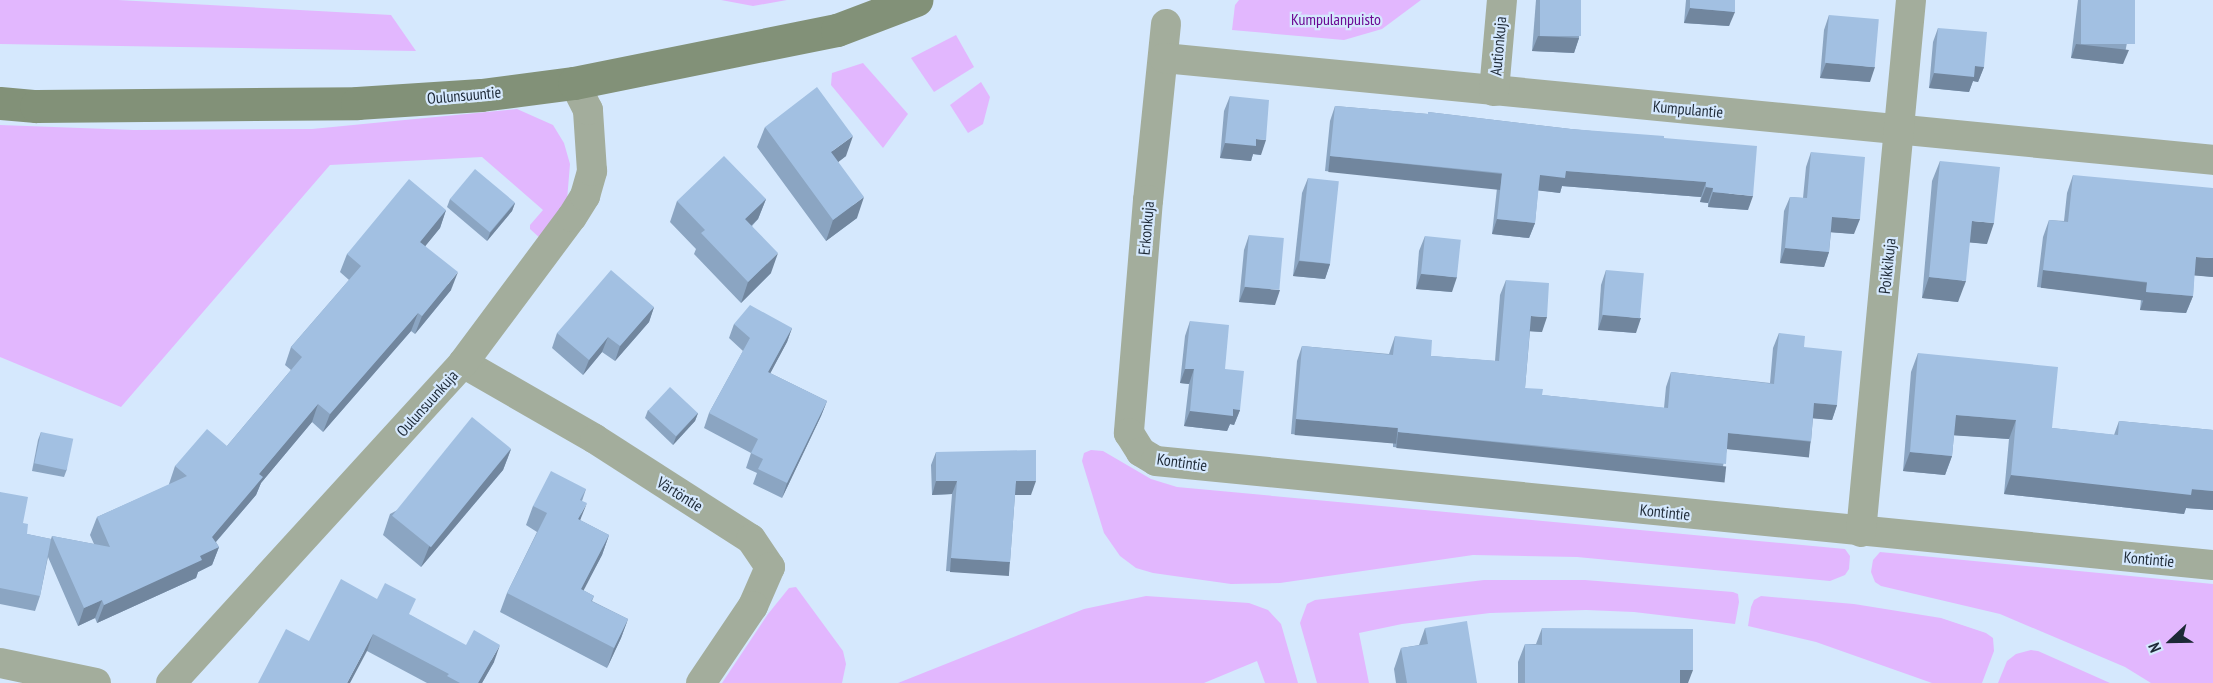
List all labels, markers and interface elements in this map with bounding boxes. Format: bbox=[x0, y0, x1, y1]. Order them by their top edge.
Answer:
park label: Kumpulanpuisto bbox=[1291, 9, 1381, 29]
street label: Autionkuja bbox=[1486, 16, 1510, 76]
street label: Oulunsuuntie bbox=[426, 82, 502, 108]
street label: Kumpulantie bbox=[1652, 96, 1724, 122]
street label: Erkonkuja bbox=[1134, 200, 1158, 256]
street label: Poikkikuja bbox=[1875, 237, 1899, 295]
street label: Oulunsuunkuja bbox=[392, 366, 462, 440]
street label: Kontintie bbox=[1156, 449, 1208, 475]
street label: Värtöntie bbox=[653, 472, 707, 516]
street label: Kontintie bbox=[1639, 500, 1691, 524]
street label: Kontintie bbox=[2123, 547, 2175, 571]
north arrow bbox=[2141, 611, 2201, 671]
text: N bbox=[2143, 640, 2165, 656]

